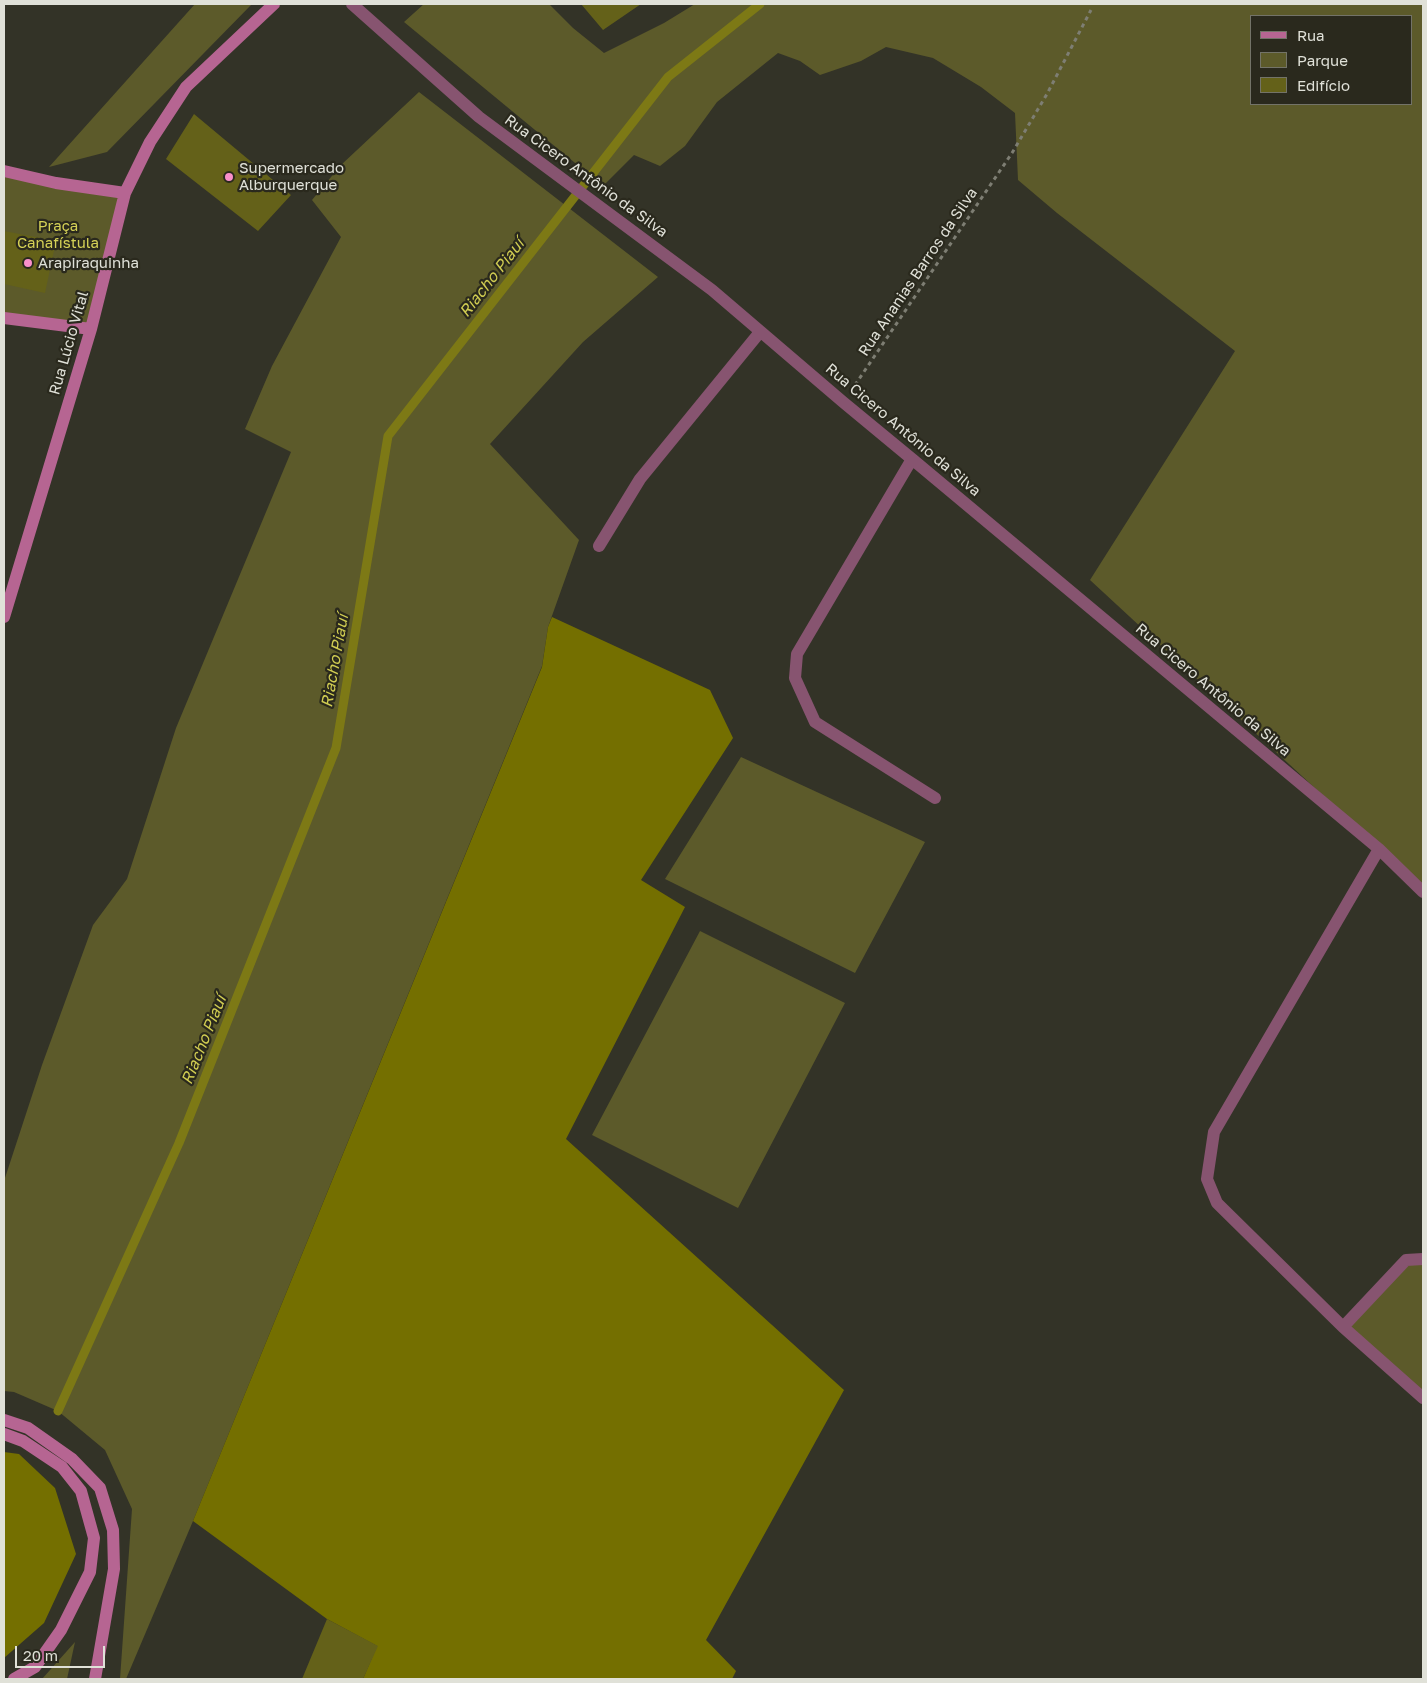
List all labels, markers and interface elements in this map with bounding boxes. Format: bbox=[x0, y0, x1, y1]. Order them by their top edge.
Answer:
legend bbox=[1250, 15, 1412, 105]
text: Rua bbox=[1297, 26, 1324, 44]
text: Parque bbox=[1297, 51, 1348, 69]
text: Edifício bbox=[1297, 76, 1350, 94]
street label: Rua Cicero Antônio da Silva bbox=[501, 111, 671, 241]
place label: Supermercado Alburquerque bbox=[239, 159, 344, 194]
marker: Supermercado Alburquerque bbox=[223, 171, 235, 183]
street label: Rua Ananias Barros da Silva bbox=[855, 184, 981, 360]
park label: Praça Canafístula bbox=[17, 217, 99, 252]
water label: Riacho Piauí bbox=[455, 235, 529, 321]
place label: Arapiraquinha bbox=[38, 254, 139, 272]
marker: Arapiraquinha bbox=[22, 257, 34, 269]
street label: Rua Lúcio Vital bbox=[46, 289, 92, 397]
street label: Rua Cicero Antônio da Silva bbox=[822, 360, 984, 500]
water label: Riacho Piauí bbox=[317, 613, 353, 709]
street label: Rua Cicero Antônio da Silva bbox=[1132, 620, 1294, 760]
water label: Riacho Piauí bbox=[177, 993, 231, 1087]
scale bar bbox=[18, 1636, 108, 1668]
text: 20 m bbox=[23, 1646, 58, 1664]

